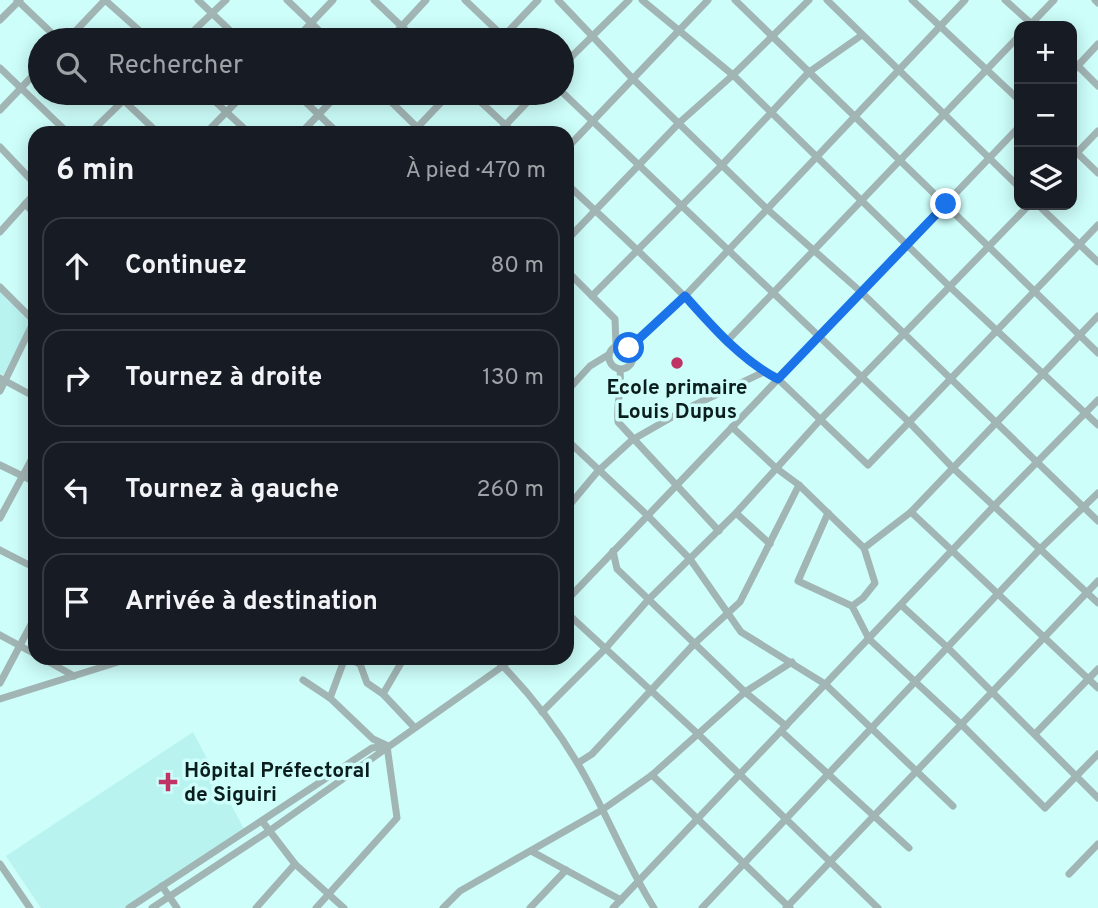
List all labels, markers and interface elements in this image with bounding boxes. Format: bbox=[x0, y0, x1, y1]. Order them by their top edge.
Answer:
map controls bbox=[1014, 21, 1077, 210]
button: + bbox=[1014, 21, 1077, 84]
search box bbox=[28, 28, 574, 105]
icon: search bbox=[52, 48, 90, 86]
text: Rechercher bbox=[108, 50, 243, 83]
button: − bbox=[1014, 84, 1077, 147]
button: layers bbox=[1014, 147, 1077, 210]
text: 6 min bbox=[56, 153, 134, 190]
text: À pied · 470 m bbox=[406, 157, 546, 186]
route end bbox=[930, 188, 961, 219]
icon: ahead bbox=[58, 247, 96, 285]
text: Continuez bbox=[125, 250, 247, 283]
text: 80 m bbox=[491, 252, 544, 281]
route start bbox=[613, 332, 644, 363]
marker: Ecole primaire Louis Dupus bbox=[669, 355, 685, 371]
icon: right bbox=[58, 359, 96, 397]
text: Tournez à droite bbox=[125, 362, 322, 395]
text: 130 m bbox=[482, 364, 544, 393]
place label: Ecole primaire Louis Dupus bbox=[606, 375, 748, 426]
icon: left bbox=[58, 471, 96, 509]
text: Tournez à gauche bbox=[125, 474, 339, 507]
text: 260 m bbox=[477, 476, 544, 505]
icon: arrive bbox=[58, 583, 96, 621]
text: Arrivée à destination bbox=[125, 586, 378, 619]
place label: Hôpital Préfectoral de Siguiri bbox=[184, 758, 370, 809]
marker: Hôpital Préfectoral de Siguiri bbox=[158, 772, 178, 792]

